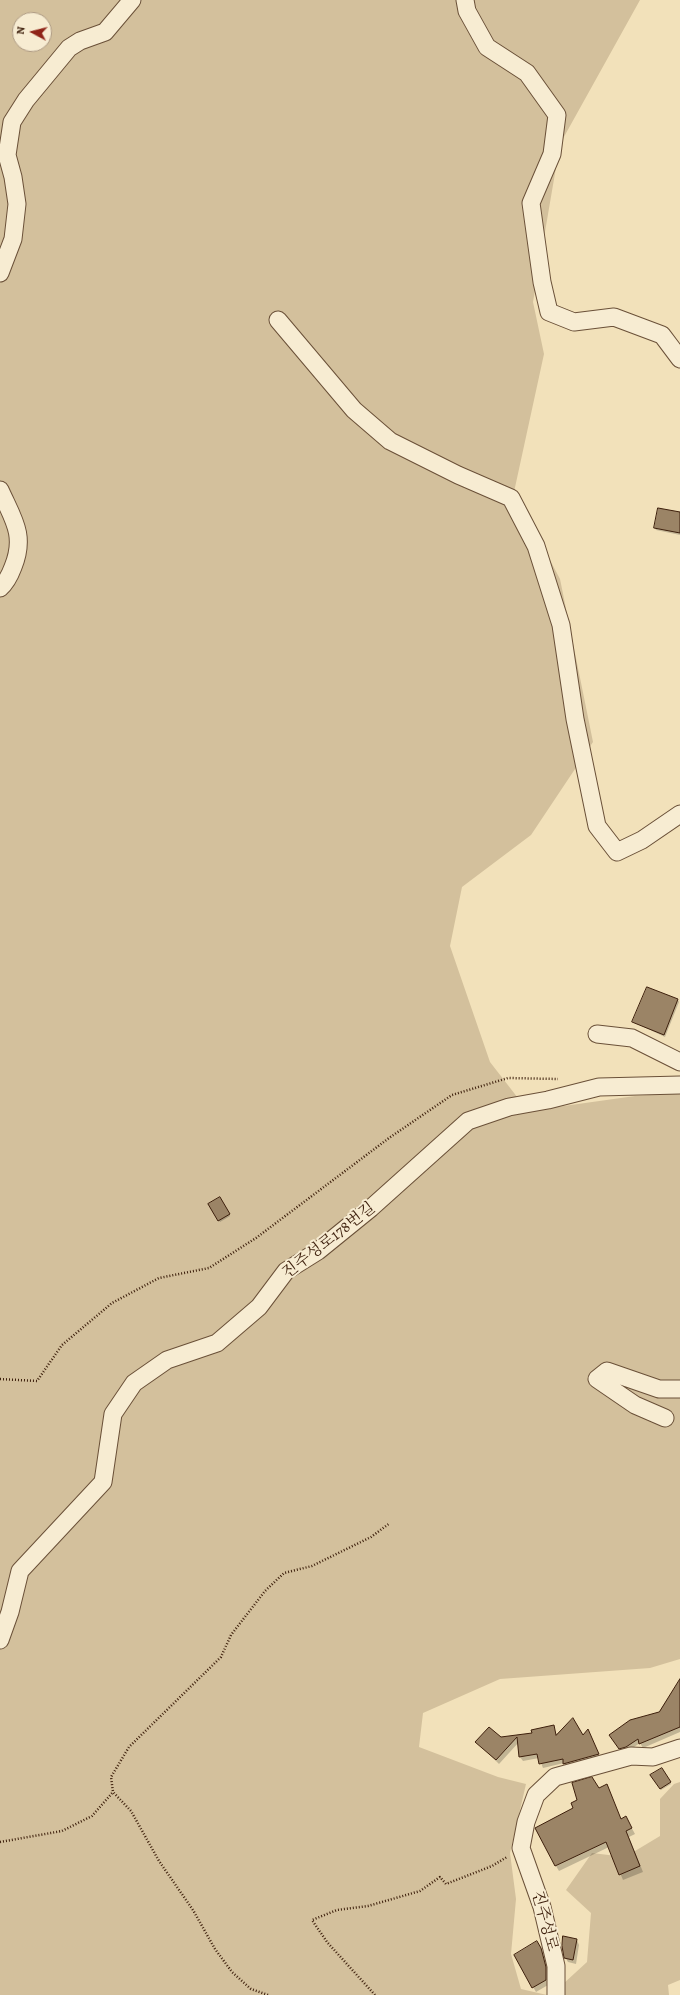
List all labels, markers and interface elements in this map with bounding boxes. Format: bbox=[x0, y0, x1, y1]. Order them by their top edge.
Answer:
north arrow bbox=[12, 12, 52, 52]
text: N bbox=[13, 26, 29, 35]
street label: 진주성로178번길 bbox=[279, 1199, 379, 1283]
street label: 진주성로 bbox=[527, 1889, 561, 1953]

